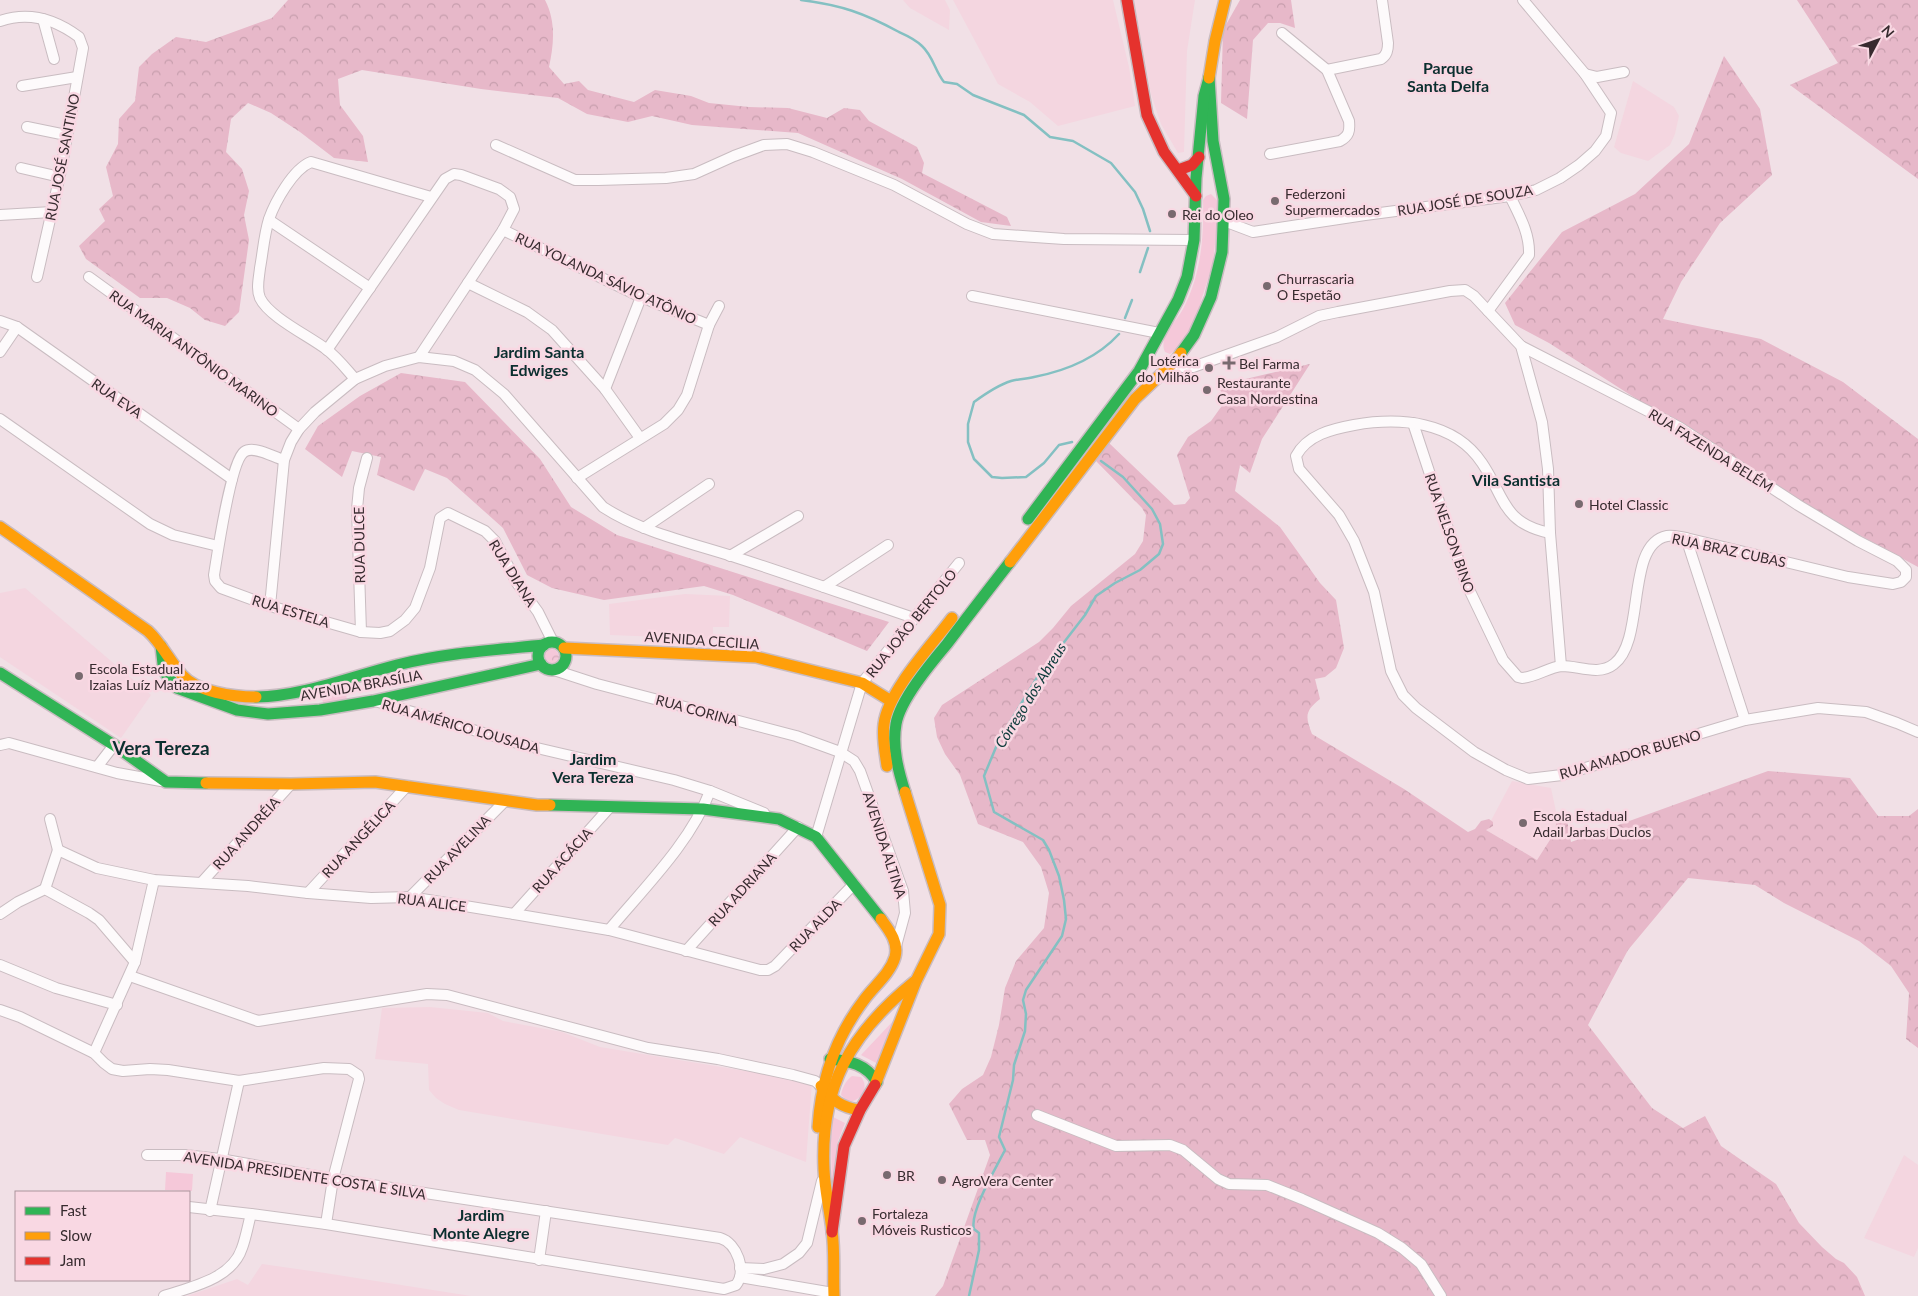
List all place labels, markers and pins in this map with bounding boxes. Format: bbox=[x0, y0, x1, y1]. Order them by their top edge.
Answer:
place label: Federzoni Supermercados bbox=[1285, 185, 1380, 218]
marker: Federzoni Supermercados bbox=[1269, 195, 1281, 207]
place label: Rei do Oleo bbox=[1182, 206, 1254, 223]
marker: Rei do Oleo bbox=[1166, 208, 1178, 220]
place label: Churrascaria O Espetão bbox=[1277, 270, 1354, 303]
marker: Churrascaria O Espetão bbox=[1261, 280, 1273, 292]
place label: Lotérica do Milhão bbox=[1137, 352, 1199, 385]
place label: Bel Farma bbox=[1239, 355, 1300, 372]
marker: Bel Farma bbox=[1223, 357, 1235, 369]
marker: Lotérica do Milhão bbox=[1203, 362, 1215, 374]
place label: Restaurante Casa Nordestina bbox=[1217, 374, 1318, 407]
marker: Restaurante Casa Nordestina bbox=[1201, 384, 1213, 396]
place label: Hotel Classic bbox=[1589, 496, 1669, 513]
marker: Hotel Classic bbox=[1573, 498, 1585, 510]
place label: Escola Estadual Izaias Luíz Matiazzo bbox=[89, 660, 210, 693]
marker: Escola Estadual Izaias Luíz Matiazzo bbox=[73, 670, 85, 682]
place label: Escola Estadual Adail Jarbas Duclos bbox=[1533, 807, 1651, 840]
marker: Escola Estadual Adail Jarbas Duclos bbox=[1517, 817, 1529, 829]
place label: BR bbox=[897, 1167, 915, 1184]
marker: BR bbox=[881, 1169, 893, 1181]
place label: AgroVera Center bbox=[952, 1172, 1054, 1189]
marker: AgroVera Center bbox=[936, 1174, 948, 1186]
place label: Fortaleza Móveis Rusticos bbox=[872, 1205, 971, 1238]
marker: Fortaleza Móveis Rusticos bbox=[856, 1215, 868, 1227]

